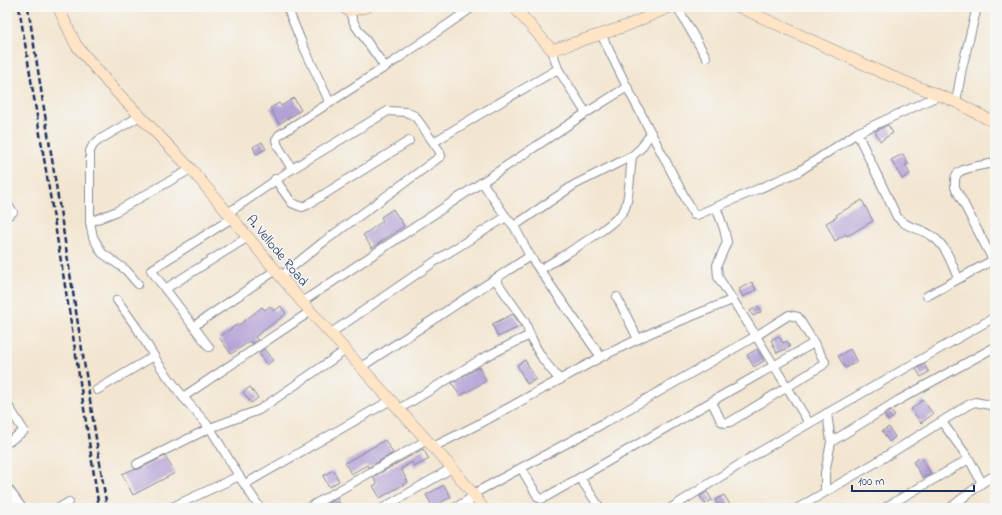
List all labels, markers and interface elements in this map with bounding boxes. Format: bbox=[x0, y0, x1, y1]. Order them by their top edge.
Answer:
street label: A. Vellode Road bbox=[241, 211, 313, 291]
scale bar bbox=[852, 467, 974, 493]
text: 100 m bbox=[858, 473, 885, 491]

